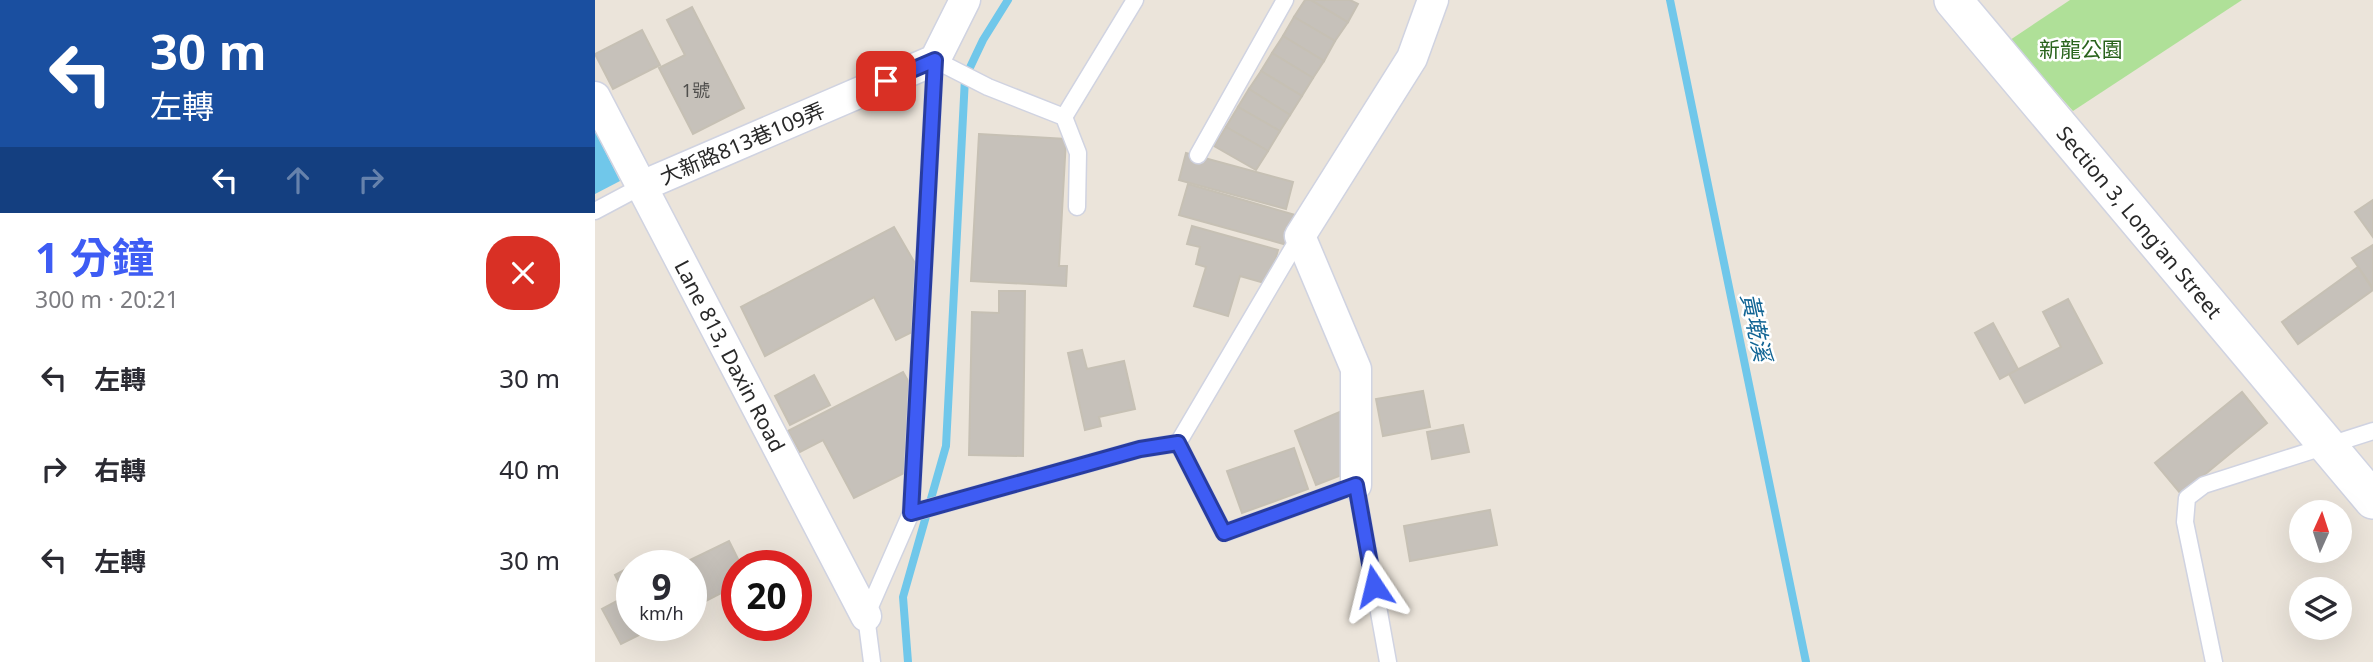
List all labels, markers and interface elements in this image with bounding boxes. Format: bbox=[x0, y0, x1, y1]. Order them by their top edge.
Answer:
text: 30 m bbox=[150, 18, 267, 84]
icon: left bbox=[35, 28, 126, 119]
park label: 新龍公園 bbox=[2039, 35, 2123, 63]
pin bbox=[856, 51, 916, 111]
icon: arrive bbox=[867, 62, 905, 100]
house number: 1號 bbox=[682, 78, 710, 102]
text: 左轉 bbox=[150, 84, 214, 127]
street label: 大新路813巷109弄 bbox=[655, 96, 829, 190]
street label: Section 3, Long'an Street bbox=[2051, 120, 2229, 325]
icon: left bbox=[206, 161, 244, 199]
icon: ahead bbox=[279, 161, 317, 199]
icon: right bbox=[352, 161, 390, 199]
text: 1 分鐘 bbox=[35, 228, 154, 285]
button: close bbox=[486, 236, 560, 310]
street label: Lane 813, Daxin Road bbox=[668, 255, 792, 457]
text: 300 m · 20:21 bbox=[35, 283, 179, 315]
water label: 黃墘溪 bbox=[1734, 290, 1780, 367]
icon: left bbox=[35, 359, 73, 397]
text: 30 m bbox=[499, 360, 560, 396]
text: 左轉 bbox=[94, 361, 146, 397]
icon: right bbox=[35, 450, 73, 488]
text: 40 m bbox=[499, 451, 560, 487]
text: 右轉 bbox=[94, 452, 146, 488]
north arrow bbox=[2289, 500, 2352, 564]
map controls bbox=[2289, 500, 2352, 640]
icon: left bbox=[35, 541, 73, 579]
text: 30 m bbox=[499, 542, 560, 578]
text: 左轉 bbox=[94, 543, 146, 579]
position arrow bbox=[1337, 549, 1411, 623]
speed limit sign: 20 bbox=[721, 550, 812, 641]
text: 9 bbox=[651, 563, 672, 610]
button: layers bbox=[2289, 577, 2352, 640]
text: km/h bbox=[639, 601, 684, 625]

